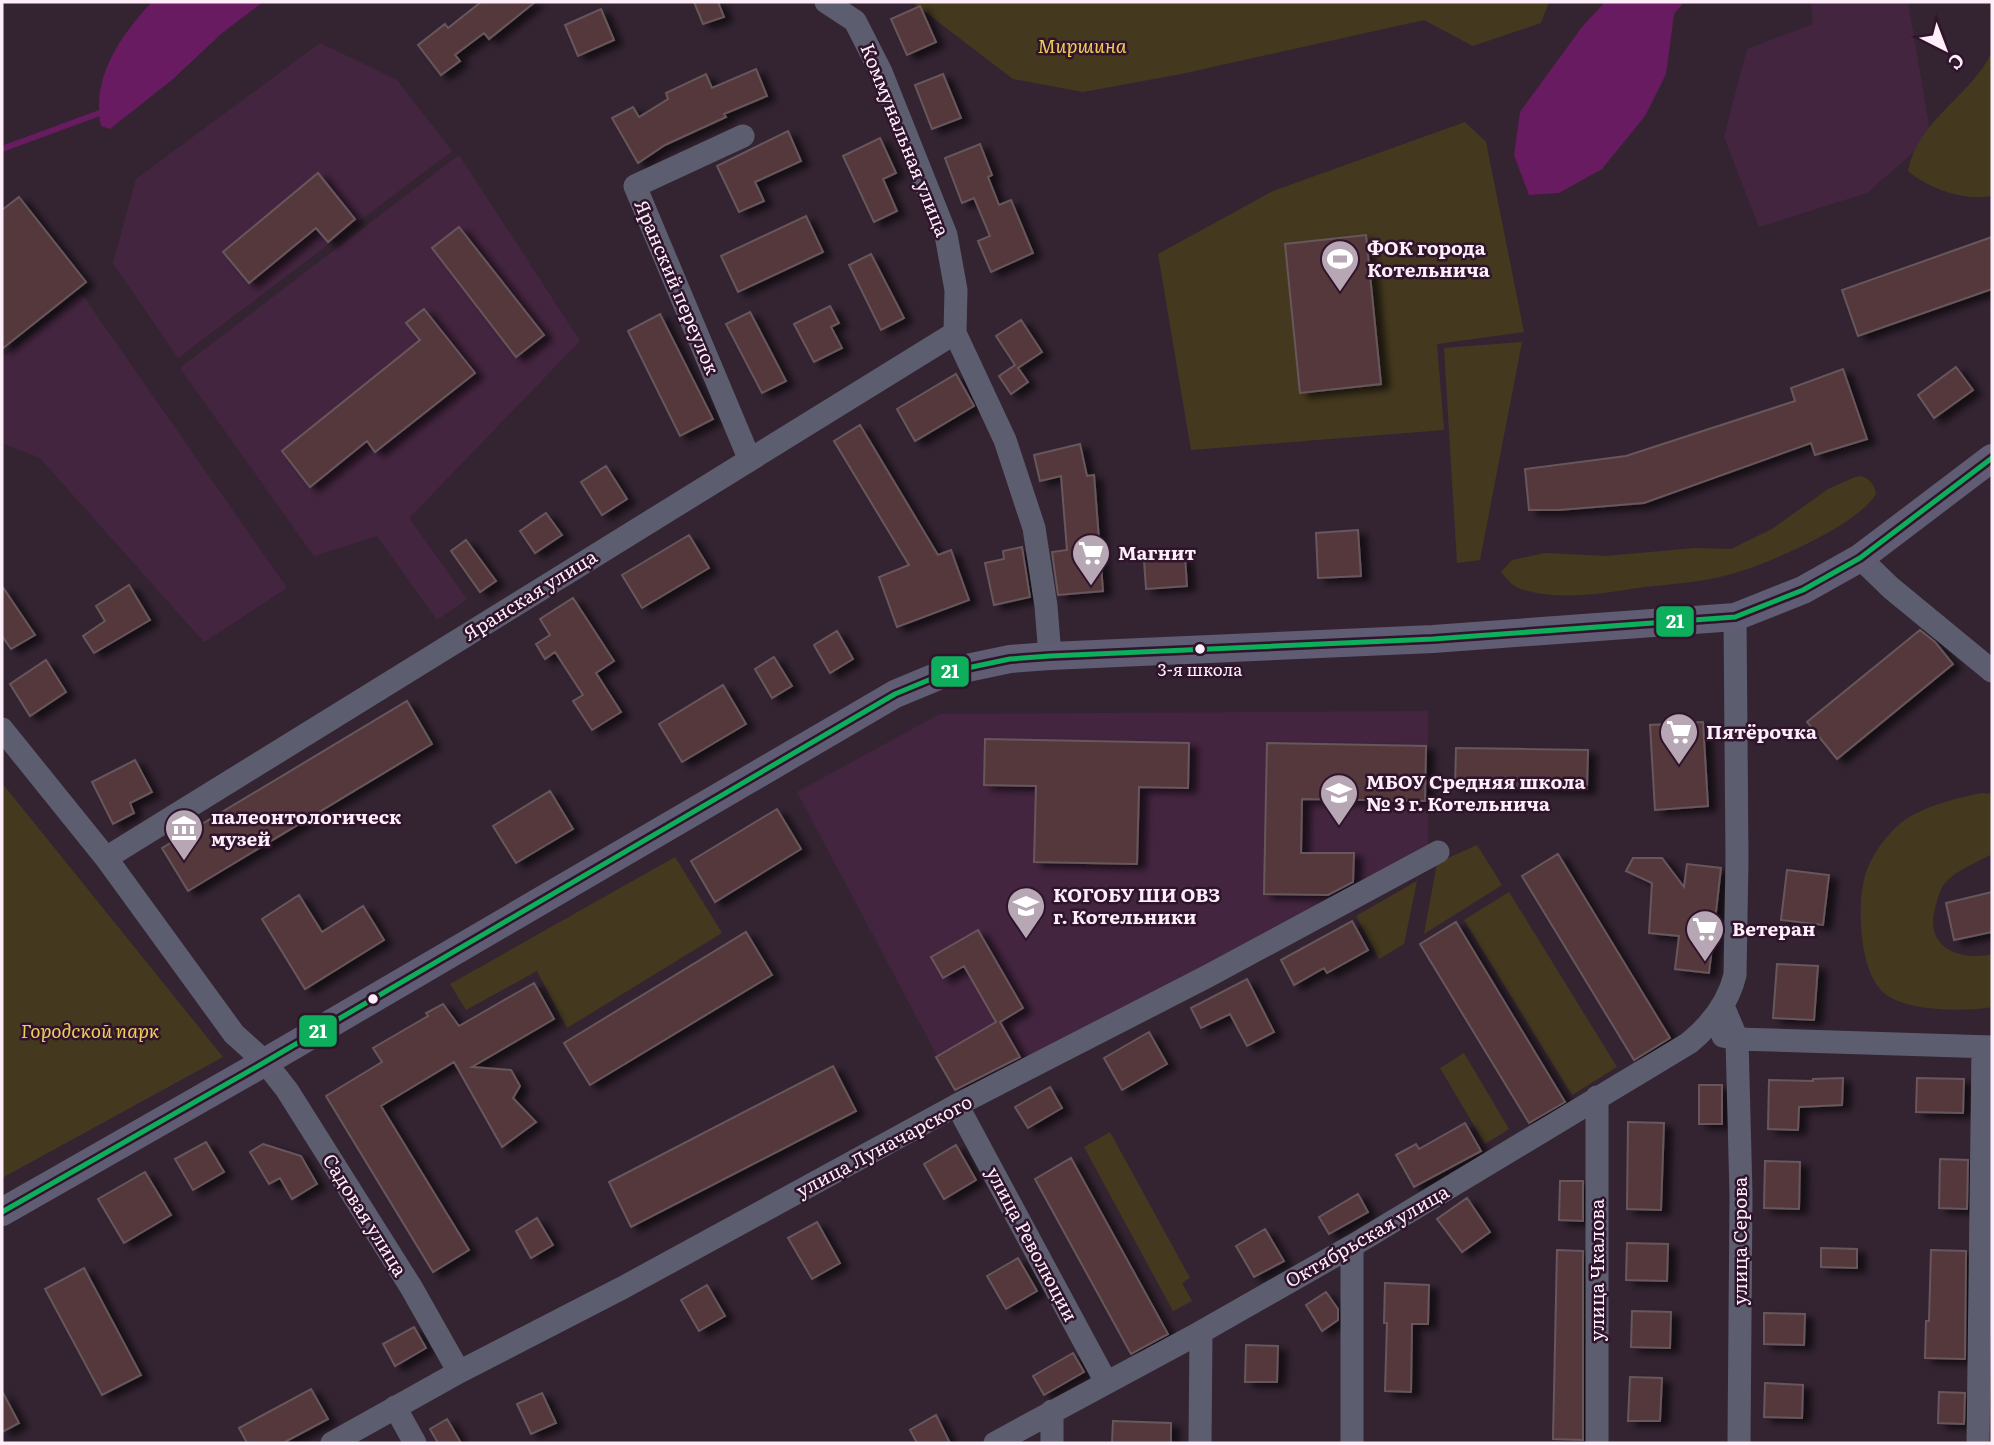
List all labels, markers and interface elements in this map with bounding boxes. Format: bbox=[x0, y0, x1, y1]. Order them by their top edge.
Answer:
north arrow bbox=[1910, 14, 1980, 84]
park label: Миршина bbox=[1037, 31, 1127, 59]
street label: Коммунальная улица bbox=[854, 39, 958, 241]
text: С bbox=[1943, 47, 1971, 77]
street label: Яранский переулок bbox=[628, 195, 728, 379]
place label: ФОК города Котельнича bbox=[1367, 233, 1490, 283]
sports icon: ФОК города Котельнича bbox=[1319, 238, 1361, 293]
supermarket icon: Магнит bbox=[1070, 532, 1112, 587]
place label: Магнит bbox=[1118, 538, 1196, 566]
street label: Яранская улица bbox=[457, 541, 602, 647]
line badge: 21 bbox=[1655, 605, 1695, 638]
text: 21 bbox=[1666, 606, 1684, 634]
marker: 3-я школа bbox=[1193, 642, 1207, 656]
line badge: 21 bbox=[930, 655, 970, 688]
text: 21 bbox=[941, 656, 959, 684]
place label: 3-я школа bbox=[1158, 656, 1243, 681]
supermarket icon: Пятёрочка bbox=[1658, 711, 1700, 766]
place label: Пятёрочка bbox=[1706, 717, 1817, 745]
place label: МБОУ Средняя школа № 3 г. Котельнича bbox=[1366, 767, 1585, 817]
school or university icon: МБОУ Средняя школа № 3 г. Котельнича bbox=[1318, 772, 1360, 827]
place label: палеонтологическ музей bbox=[211, 802, 402, 852]
museum icon: палеонтологическ музей bbox=[163, 807, 205, 862]
place label: КОГОБУ ШИ ОВЗ г. Котельники bbox=[1053, 880, 1220, 930]
school or university icon: КОГОБУ ШИ ОВЗ г. Котельники bbox=[1005, 885, 1047, 940]
supermarket icon: Ветеран bbox=[1684, 908, 1726, 963]
place label: Ветеран bbox=[1732, 914, 1815, 942]
unlabelled marker bbox=[366, 992, 380, 1006]
line badge: 21 bbox=[298, 1014, 338, 1048]
park label: Городской парк bbox=[21, 1016, 160, 1044]
text: 21 bbox=[309, 1016, 327, 1044]
street label: улица Луначарского bbox=[790, 1087, 977, 1204]
street label: Садовая улица bbox=[317, 1147, 415, 1282]
street label: улица Революции bbox=[980, 1161, 1086, 1326]
street label: Октябрьская улица bbox=[1279, 1176, 1454, 1294]
street label: улица Серова bbox=[1725, 1176, 1753, 1305]
street label: улица Чкалова bbox=[1582, 1198, 1610, 1341]

